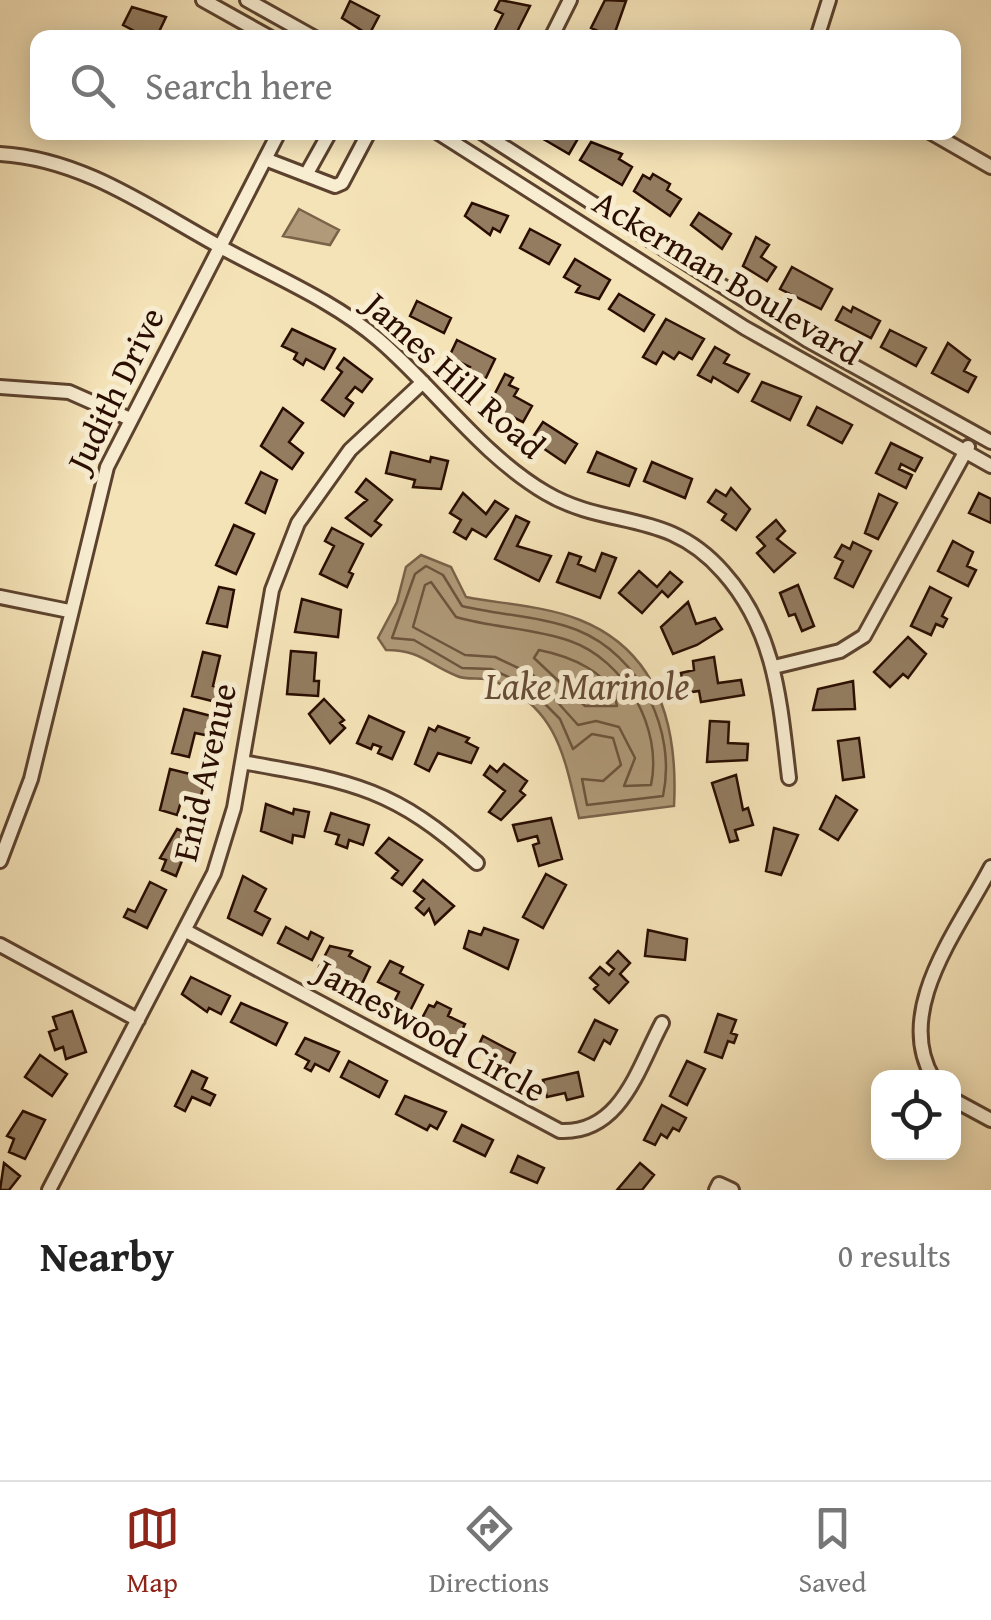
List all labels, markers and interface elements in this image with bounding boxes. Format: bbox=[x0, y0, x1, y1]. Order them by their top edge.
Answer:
search box bbox=[30, 30, 961, 140]
text: Search here bbox=[145, 57, 333, 113]
icon: search bbox=[65, 58, 120, 113]
street label: Ackerman Boulevard bbox=[584, 176, 872, 378]
street label: James Hill Road bbox=[350, 277, 557, 470]
street label: Judith Drive bbox=[52, 298, 177, 483]
water label: Lake Marinole bbox=[483, 657, 690, 713]
street label: Enid Avenue bbox=[159, 678, 249, 866]
street label: Jameswood Circle bbox=[303, 943, 556, 1115]
map controls bbox=[871, 1070, 961, 1160]
button: locate bbox=[871, 1070, 961, 1160]
text: Nearby bbox=[40, 1225, 174, 1286]
text: 0 results bbox=[838, 1232, 951, 1279]
tab: Map bbox=[125, 1501, 180, 1602]
tab: Directions bbox=[429, 1501, 549, 1602]
tab: Saved bbox=[799, 1501, 866, 1602]

